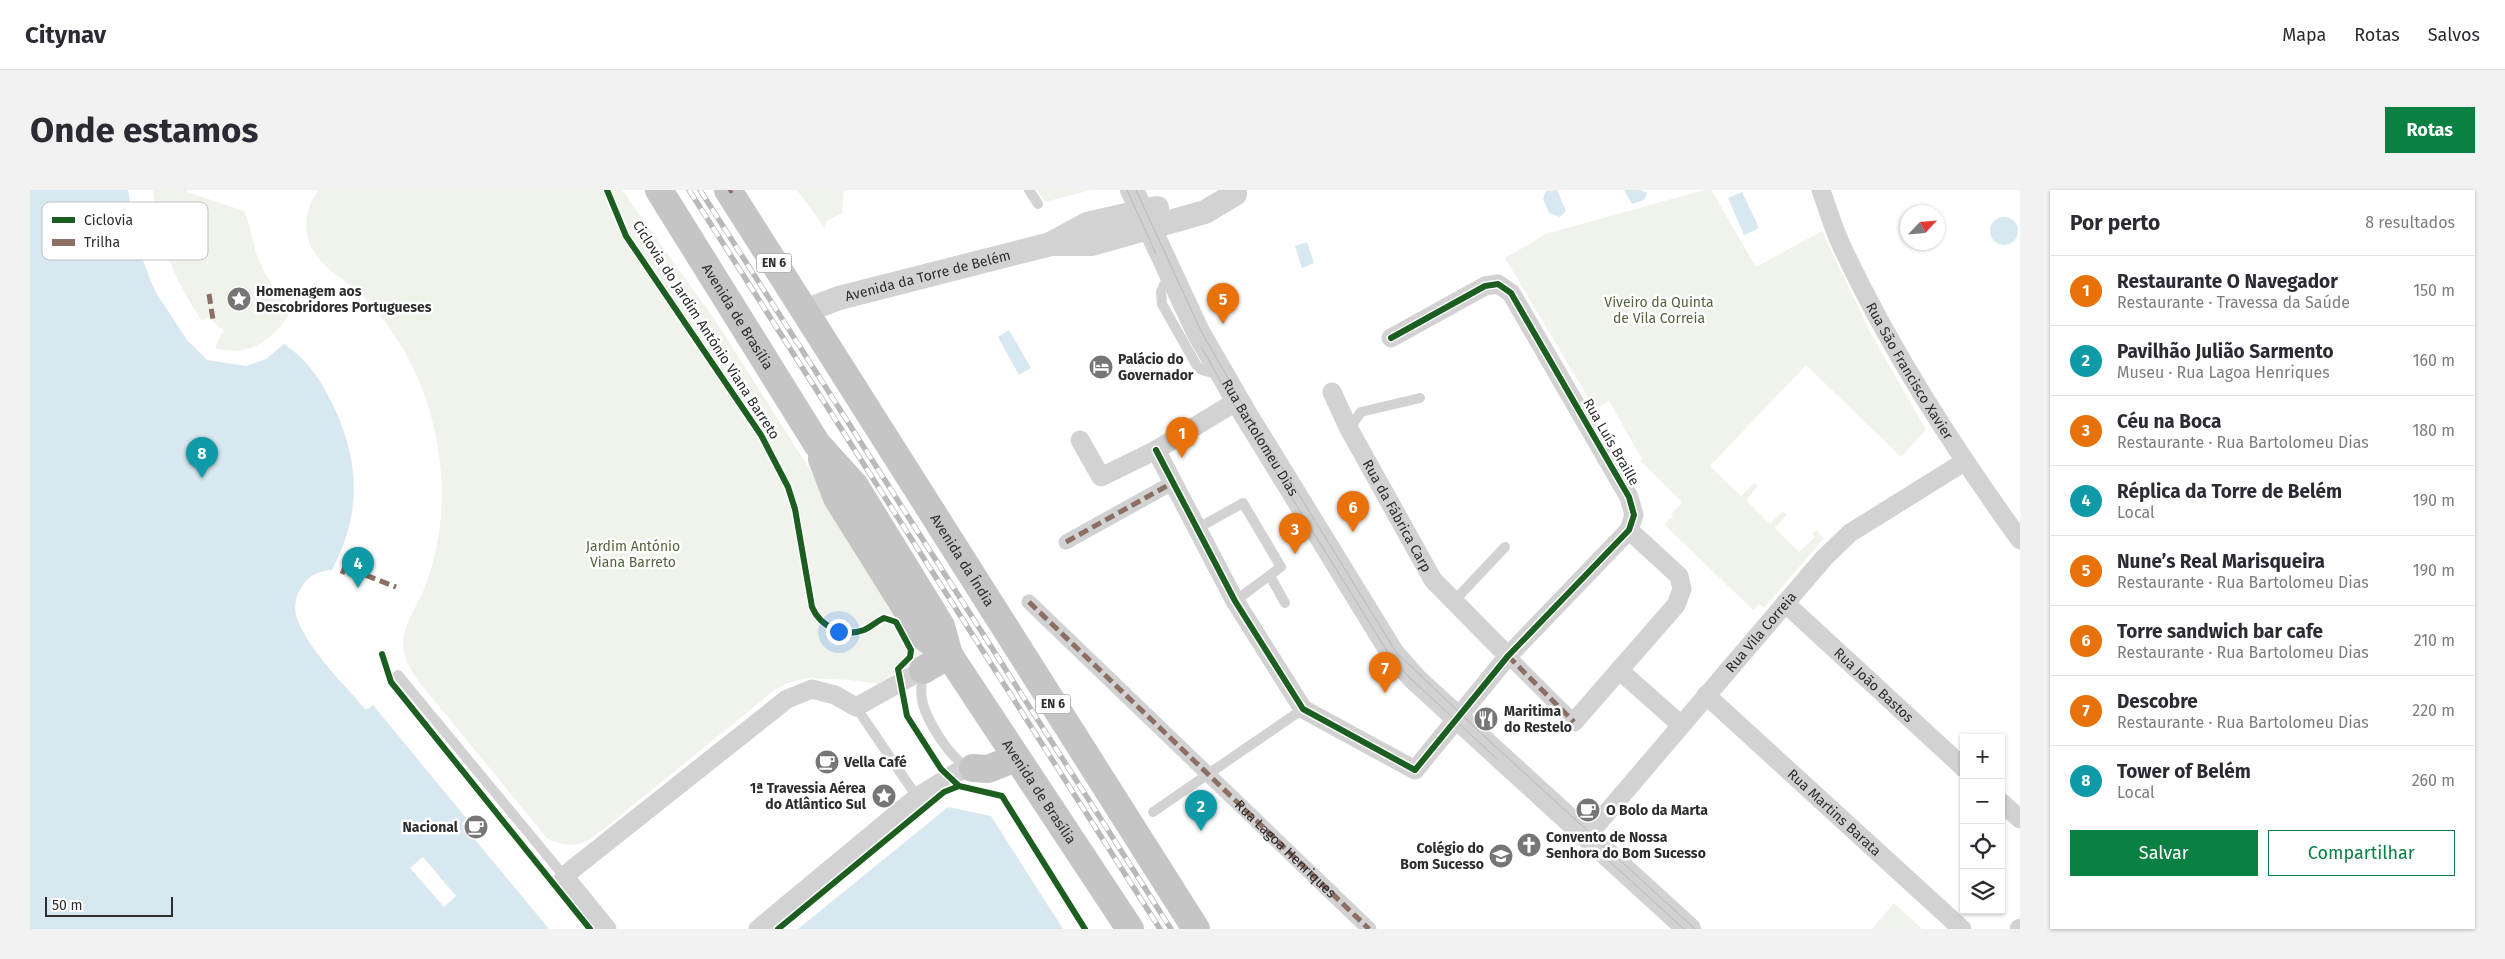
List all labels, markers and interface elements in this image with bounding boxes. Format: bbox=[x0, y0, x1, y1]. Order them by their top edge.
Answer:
text: Citynav bbox=[25, 21, 106, 49]
text: Mapa bbox=[2282, 24, 2326, 46]
text: Rotas bbox=[2354, 24, 2400, 46]
text: Salvos bbox=[2428, 24, 2480, 46]
button: Rotas bbox=[2385, 107, 2475, 153]
text: Onde estamos bbox=[30, 109, 258, 151]
legend bbox=[42, 202, 208, 260]
north arrow bbox=[1900, 205, 1945, 250]
text: Por perto bbox=[2070, 210, 2160, 236]
text: Ciclovia bbox=[84, 212, 133, 229]
text: 8 resultados bbox=[2365, 213, 2455, 232]
street label: Ciclovia do Jardim António Viana Barreto bbox=[629, 217, 783, 443]
text: Trilha bbox=[84, 234, 120, 251]
street label: Avenida da Torre de Belém bbox=[843, 246, 1012, 305]
road number: EN 6 bbox=[756, 254, 792, 272]
street label: Avenida de Brasília bbox=[698, 260, 777, 373]
text: Restaurante O Navegador bbox=[2117, 270, 2338, 293]
text: 1 bbox=[2082, 281, 2090, 300]
text: 150 m bbox=[2413, 281, 2455, 300]
place label: Homenagem aos Descobridores Portugueses bbox=[256, 283, 432, 316]
pin: 5 bbox=[1207, 283, 1239, 324]
place icon: Homenagem aos Descobridores Portugueses bbox=[226, 286, 252, 312]
text: Restaurante · Travessa da Saúde bbox=[2117, 293, 2350, 312]
park label: Viveiro da Quinta de Vila Correia bbox=[1604, 294, 1714, 327]
street label: Rua São Francisco Xavier bbox=[1863, 299, 1957, 443]
text: Pavilhão Julião Sarmento bbox=[2117, 340, 2334, 363]
place label: Palácio do Governador bbox=[1118, 351, 1194, 384]
text: 2 bbox=[2082, 351, 2090, 370]
text: 160 m bbox=[2413, 351, 2455, 370]
hotel icon: Palácio do Governador bbox=[1088, 354, 1114, 380]
text: Museu · Rua Lagoa Henriques bbox=[2117, 363, 2330, 382]
street label: Rua Bartolomeu Dias bbox=[1219, 376, 1302, 499]
street label: Rua Luís Braille bbox=[1579, 395, 1643, 489]
text: Céu na Boca bbox=[2117, 410, 2221, 433]
pin: 1 bbox=[1166, 417, 1198, 458]
text: 3 bbox=[2082, 421, 2090, 440]
text: 180 m bbox=[2412, 421, 2455, 440]
text: Restaurante · Rua Bartolomeu Dias bbox=[2117, 433, 2369, 452]
pin: 8 bbox=[186, 437, 218, 478]
street label: Rua da Fábrica Carp bbox=[1359, 457, 1435, 575]
text: Réplica da Torre de Belém bbox=[2117, 480, 2342, 503]
pin: 6 bbox=[1337, 491, 1369, 532]
text: 4 bbox=[2081, 491, 2091, 510]
text: 190 m bbox=[2413, 491, 2455, 510]
text: Local bbox=[2117, 503, 2155, 522]
street label: Avenida da Índia bbox=[927, 511, 998, 610]
pin: 3 bbox=[1279, 513, 1311, 554]
park label: Jardim António Viana Barreto bbox=[586, 538, 680, 571]
pin: 4 bbox=[342, 547, 374, 588]
text: Nune’s Real Marisqueira bbox=[2117, 550, 2325, 573]
text: 5 bbox=[2082, 561, 2090, 580]
text: 190 m bbox=[2413, 561, 2455, 580]
text: Restaurante · Rua Bartolomeu Dias bbox=[2117, 573, 2369, 592]
street label: Rua Vila Correia bbox=[1722, 588, 1800, 676]
your location bbox=[826, 619, 852, 645]
text: Torre sandwich bar cafe bbox=[2117, 620, 2323, 643]
text: 6 bbox=[2081, 631, 2091, 650]
text: 210 m bbox=[2414, 631, 2455, 650]
text: Restaurante · Rua Bartolomeu Dias bbox=[2117, 643, 2369, 662]
street label: Rua João Bastos bbox=[1831, 644, 1918, 726]
pin: 7 bbox=[1369, 652, 1401, 693]
text: Descobre bbox=[2117, 690, 2198, 713]
road number: EN 6 bbox=[1036, 694, 1070, 714]
text: 7 bbox=[2082, 701, 2090, 720]
text: 220 m bbox=[2412, 701, 2455, 720]
place label: Maritima do Restelo bbox=[1504, 703, 1572, 736]
restaurant icon: Maritima do Restelo bbox=[1473, 706, 1499, 732]
text: Restaurante · Rua Bartolomeu Dias bbox=[2117, 713, 2369, 732]
map controls bbox=[1960, 734, 2005, 914]
button: + bbox=[1960, 734, 2005, 779]
street label: Avenida de Brasília bbox=[999, 736, 1080, 847]
cafe icon: Vella Café bbox=[814, 749, 840, 775]
place label: Vella Café bbox=[843, 754, 907, 771]
text: Tower of Belém bbox=[2117, 760, 2251, 783]
street label: Rua Martins Barata bbox=[1784, 765, 1885, 859]
text: 8 bbox=[2081, 771, 2091, 790]
text: 260 m bbox=[2412, 771, 2455, 790]
button: − bbox=[1960, 779, 2005, 824]
place label: 1ª Travessia Aérea do Atlântico Sul bbox=[750, 780, 867, 813]
place icon: 1ª Travessia Aérea do Atlântico Sul bbox=[871, 783, 897, 809]
text: Local bbox=[2117, 783, 2155, 802]
pin: 2 bbox=[1185, 790, 1217, 831]
street label: Rua Lagoa Henriques bbox=[1231, 796, 1340, 902]
cafe icon: O Bolo da Marta bbox=[1575, 797, 1601, 823]
place label: O Bolo da Marta bbox=[1606, 802, 1708, 819]
cafe icon: Nacional bbox=[463, 814, 489, 840]
place label: Nacional bbox=[402, 819, 459, 836]
button: locate bbox=[1960, 824, 2005, 869]
place label: Convento de Nossa Senhora do Bom Sucesso bbox=[1546, 829, 1706, 862]
button: Salvar bbox=[2070, 830, 2258, 876]
button: Compartilhar bbox=[2268, 830, 2455, 876]
church icon: Convento de Nossa Senhora do Bom Sucesso bbox=[1516, 832, 1542, 858]
place label: Colégio do Bom Sucesso bbox=[1400, 840, 1484, 873]
school or university icon: Colégio do Bom Sucesso bbox=[1488, 843, 1514, 869]
button: layers bbox=[1960, 869, 2005, 914]
scale bar bbox=[45, 894, 172, 917]
text: 50 m bbox=[52, 897, 83, 914]

